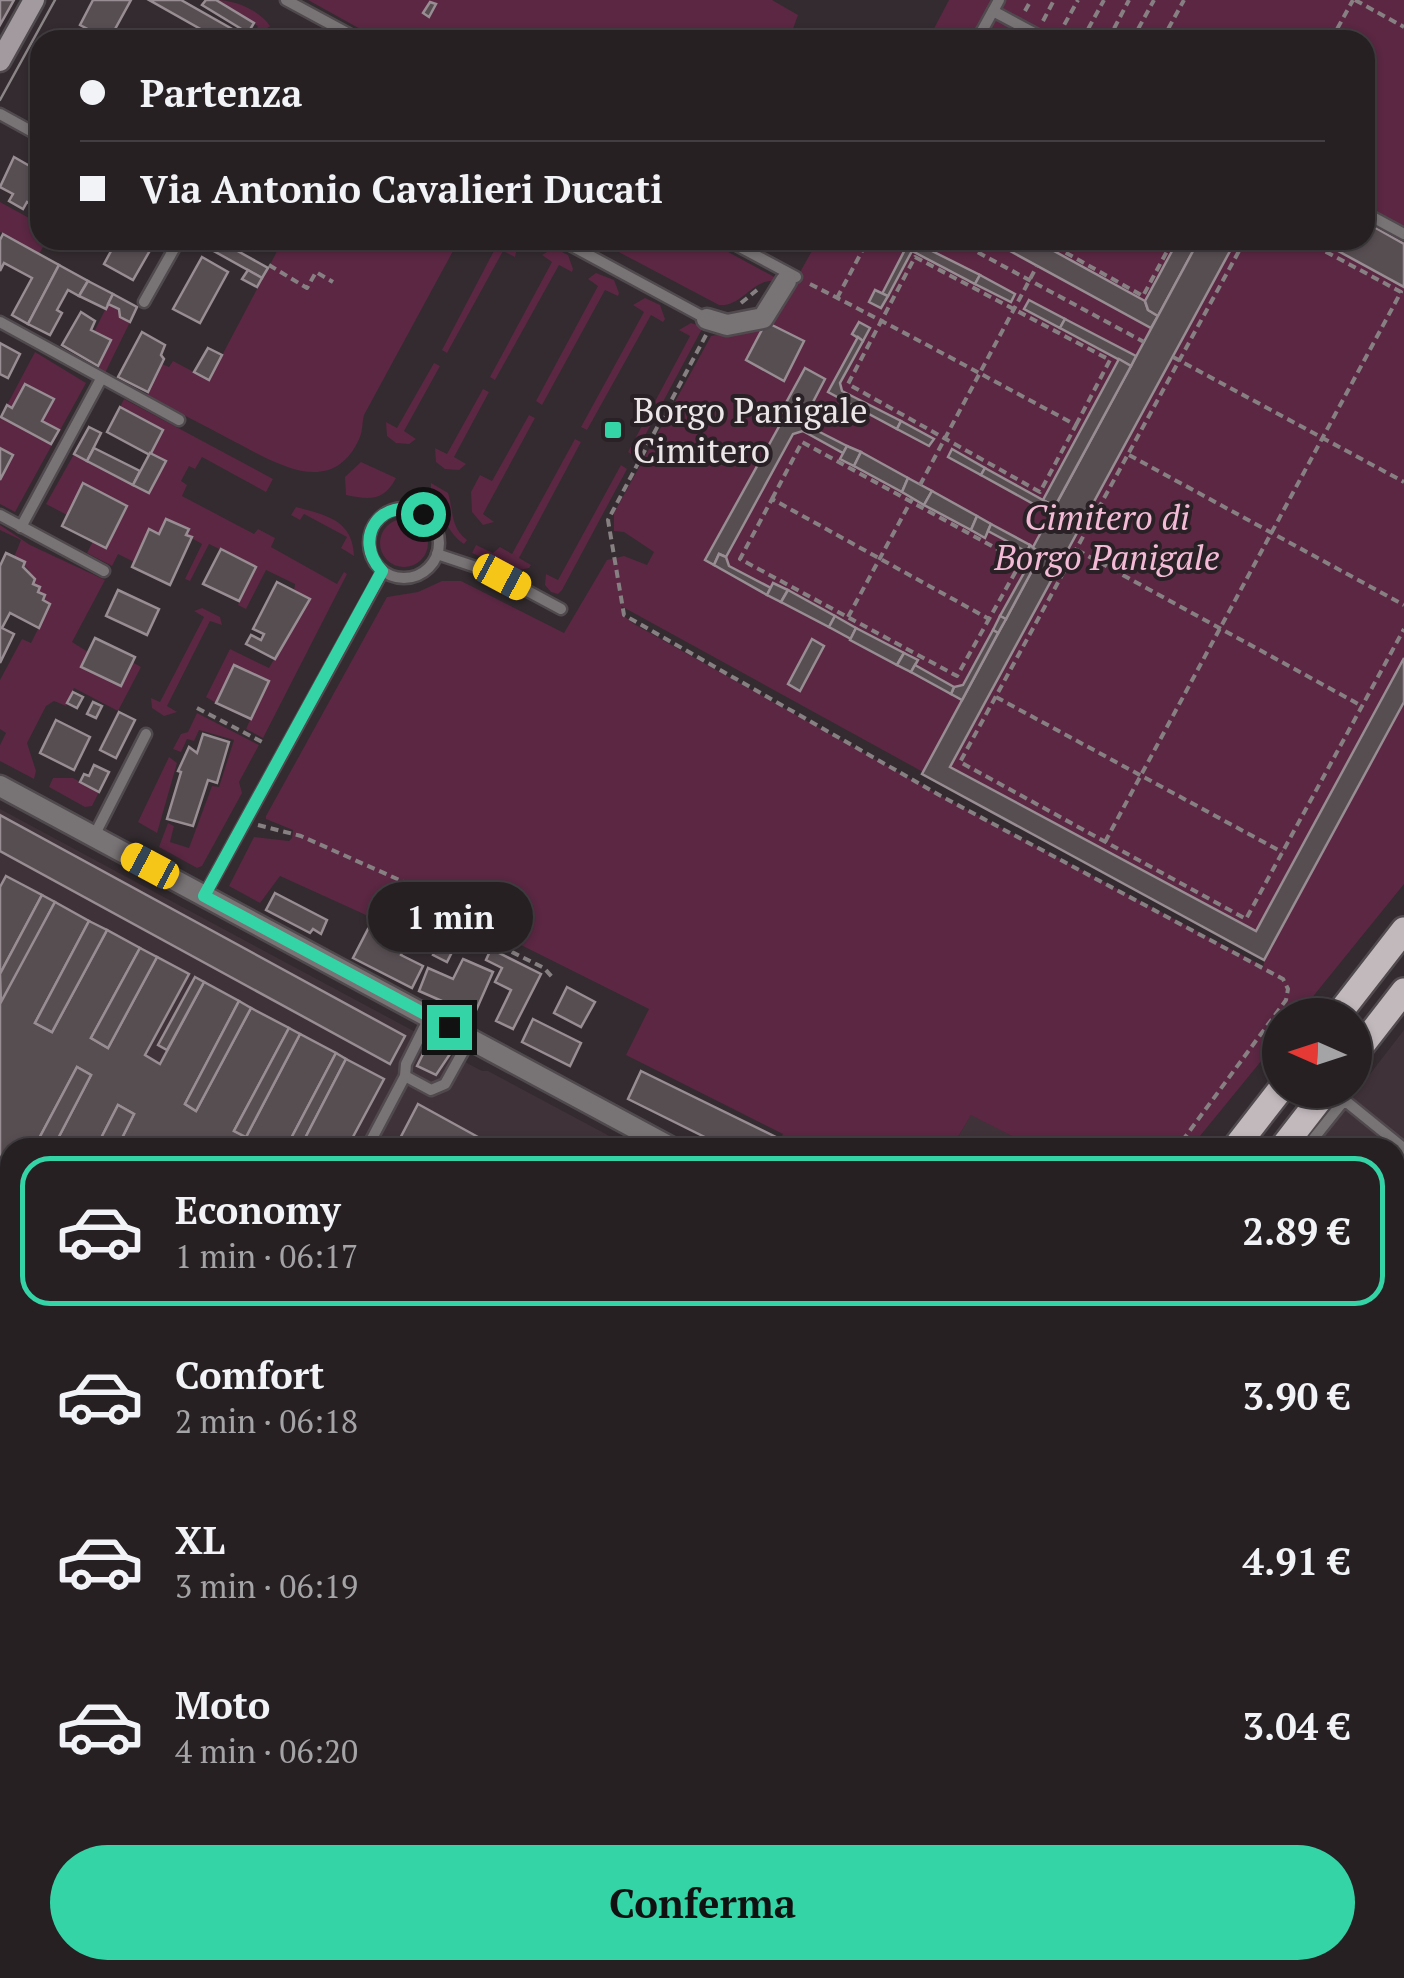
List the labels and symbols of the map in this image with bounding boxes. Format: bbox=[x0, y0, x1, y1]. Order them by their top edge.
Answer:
place label: Borgo Panigale Cimitero bbox=[633, 387, 868, 473]
marker: Borgo Panigale Cimitero bbox=[602, 419, 624, 441]
route start bbox=[401, 492, 446, 537]
park label: Cimitero di Borgo Panigale bbox=[993, 494, 1220, 580]
car bbox=[468, 550, 536, 604]
car bbox=[116, 839, 184, 893]
callout: 1 min bbox=[366, 882, 532, 952]
north arrow bbox=[1262, 998, 1372, 1108]
route end bbox=[427, 1005, 472, 1050]

